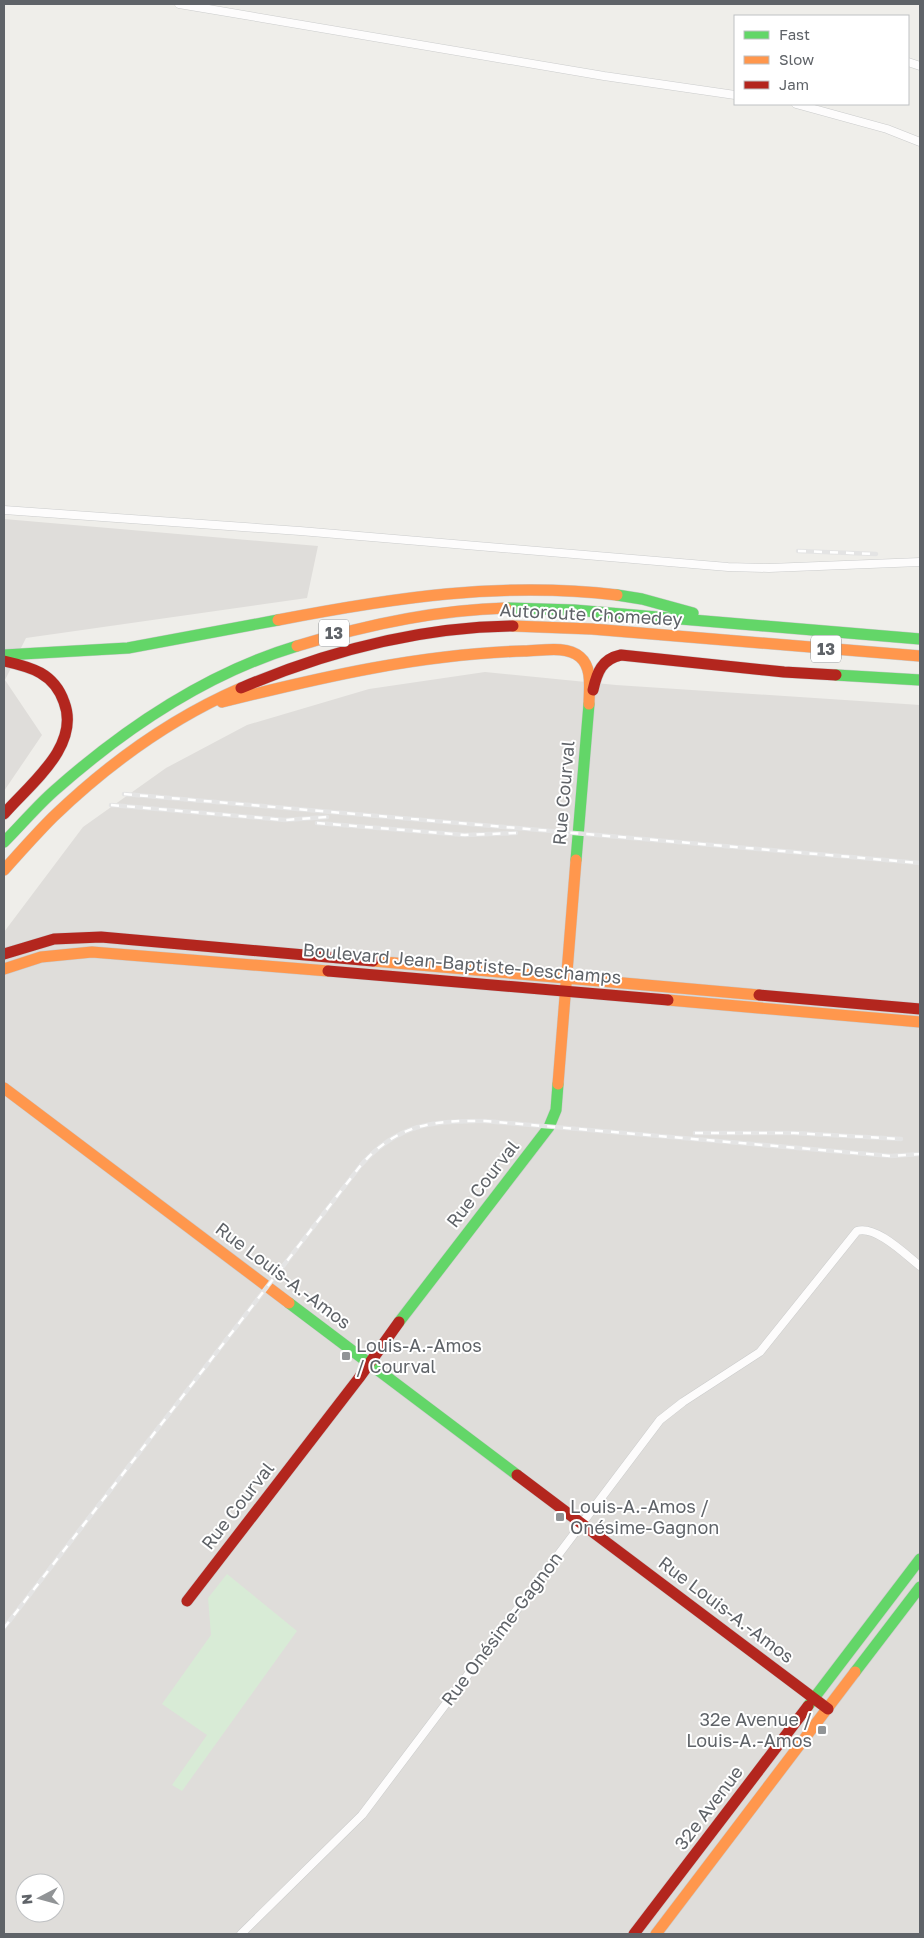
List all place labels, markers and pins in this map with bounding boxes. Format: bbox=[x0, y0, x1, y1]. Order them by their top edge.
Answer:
place label: Louis-A.-Amos / Courval bbox=[356, 1334, 482, 1377]
marker: Louis-A.-Amos / Courval bbox=[340, 1350, 352, 1362]
place label: Louis-A.-Amos / Onésime-Gagnon bbox=[570, 1495, 719, 1538]
marker: Louis-A.-Amos / Onésime-Gagnon bbox=[554, 1511, 566, 1523]
place label: 32e Avenue / Louis-A.-Amos bbox=[686, 1708, 812, 1751]
marker: 32e Avenue / Louis-A.-Amos bbox=[816, 1724, 828, 1736]

